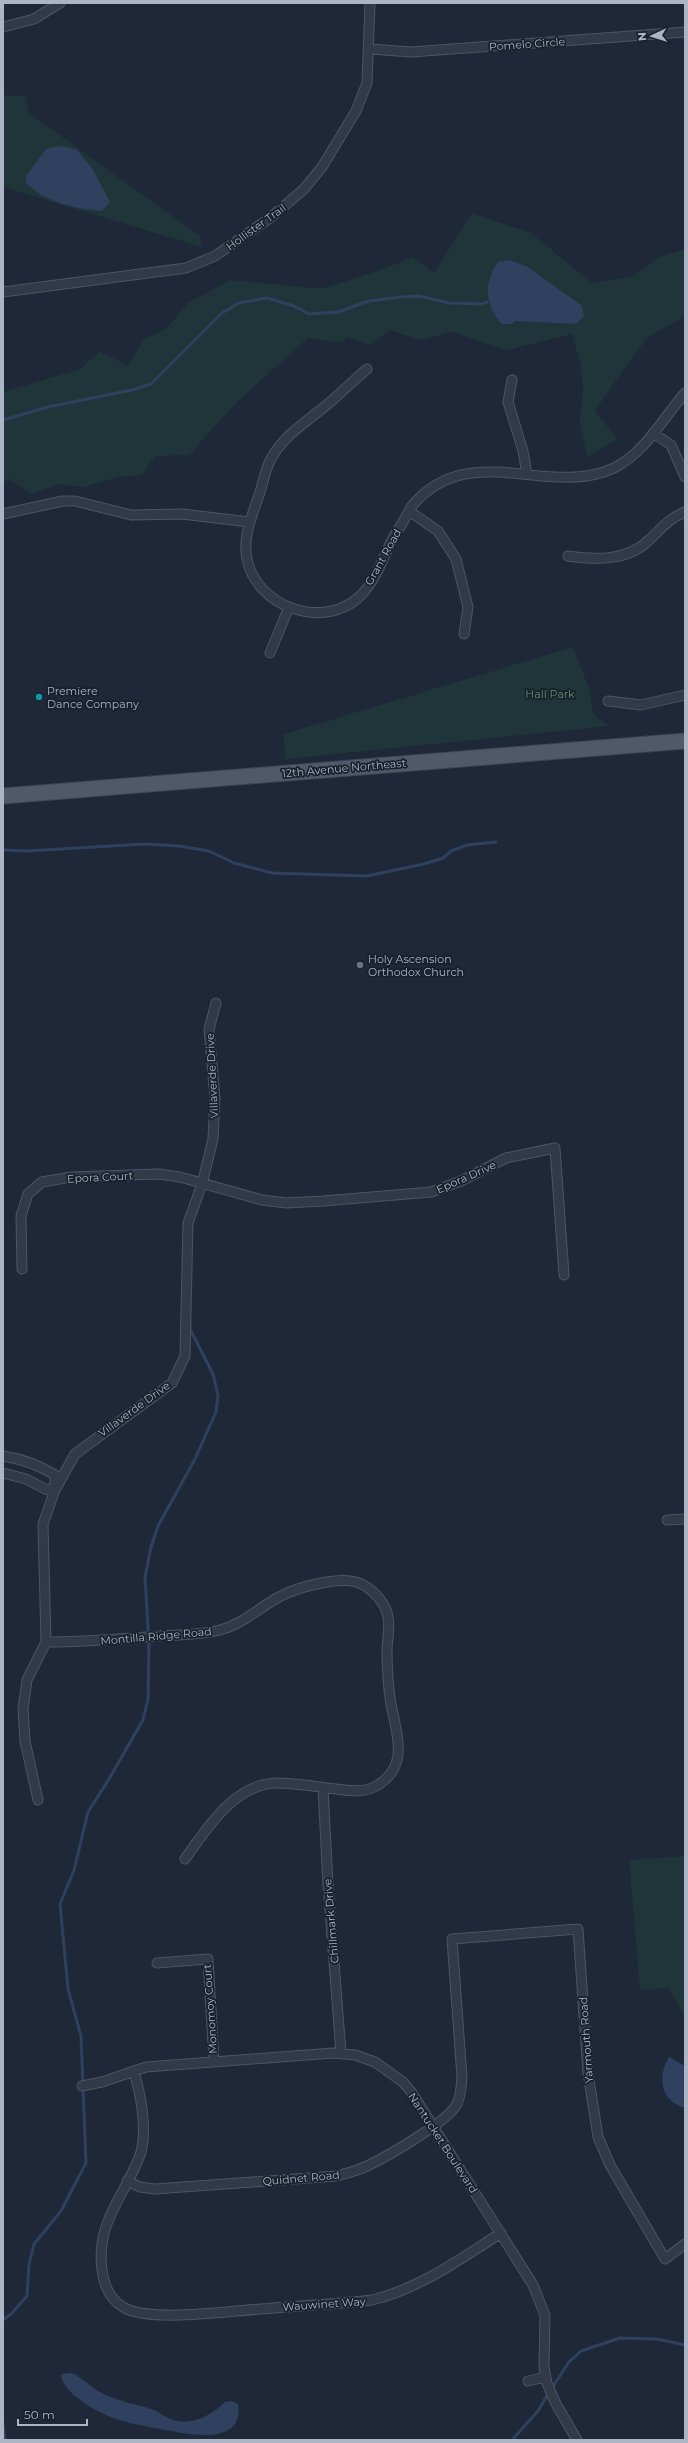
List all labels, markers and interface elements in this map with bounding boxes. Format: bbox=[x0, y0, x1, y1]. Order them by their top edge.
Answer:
north arrow bbox=[632, 16, 672, 56]
text: N bbox=[635, 32, 649, 42]
street label: Pomelo Circle bbox=[488, 34, 566, 54]
street label: Hollister Trail bbox=[223, 201, 289, 253]
street label: Grant Road bbox=[362, 526, 404, 588]
place label: Premiere Dance Company bbox=[47, 684, 139, 711]
park label: Hall Park bbox=[525, 687, 575, 701]
marker: Premiere Dance Company bbox=[34, 692, 44, 702]
street label: 12th Avenue Northeast bbox=[281, 756, 407, 780]
place label: Holy Ascension Orthodox Church bbox=[368, 952, 464, 979]
marker: Holy Ascension Orthodox Church bbox=[355, 960, 365, 970]
street label: Villaverde Drive bbox=[203, 1033, 221, 1119]
street label: Epora Drive bbox=[434, 1157, 498, 1196]
street label: Epora Court bbox=[67, 1168, 134, 1186]
street label: Villaverde Drive bbox=[95, 1378, 173, 1440]
street label: Montilla Ridge Road bbox=[100, 1624, 212, 1648]
street label: Chillmark Drive bbox=[320, 1878, 342, 1964]
street label: Monomoy Court bbox=[200, 1963, 220, 2054]
street label: Yarmouth Road bbox=[576, 1996, 596, 2084]
street label: Nantucket Boulevard bbox=[405, 2090, 481, 2196]
street label: Quidnet Road bbox=[262, 2168, 340, 2188]
street label: Wauwinet Way bbox=[282, 2294, 366, 2314]
scale bar bbox=[18, 2401, 87, 2427]
text: 50 m bbox=[24, 2407, 55, 2422]

